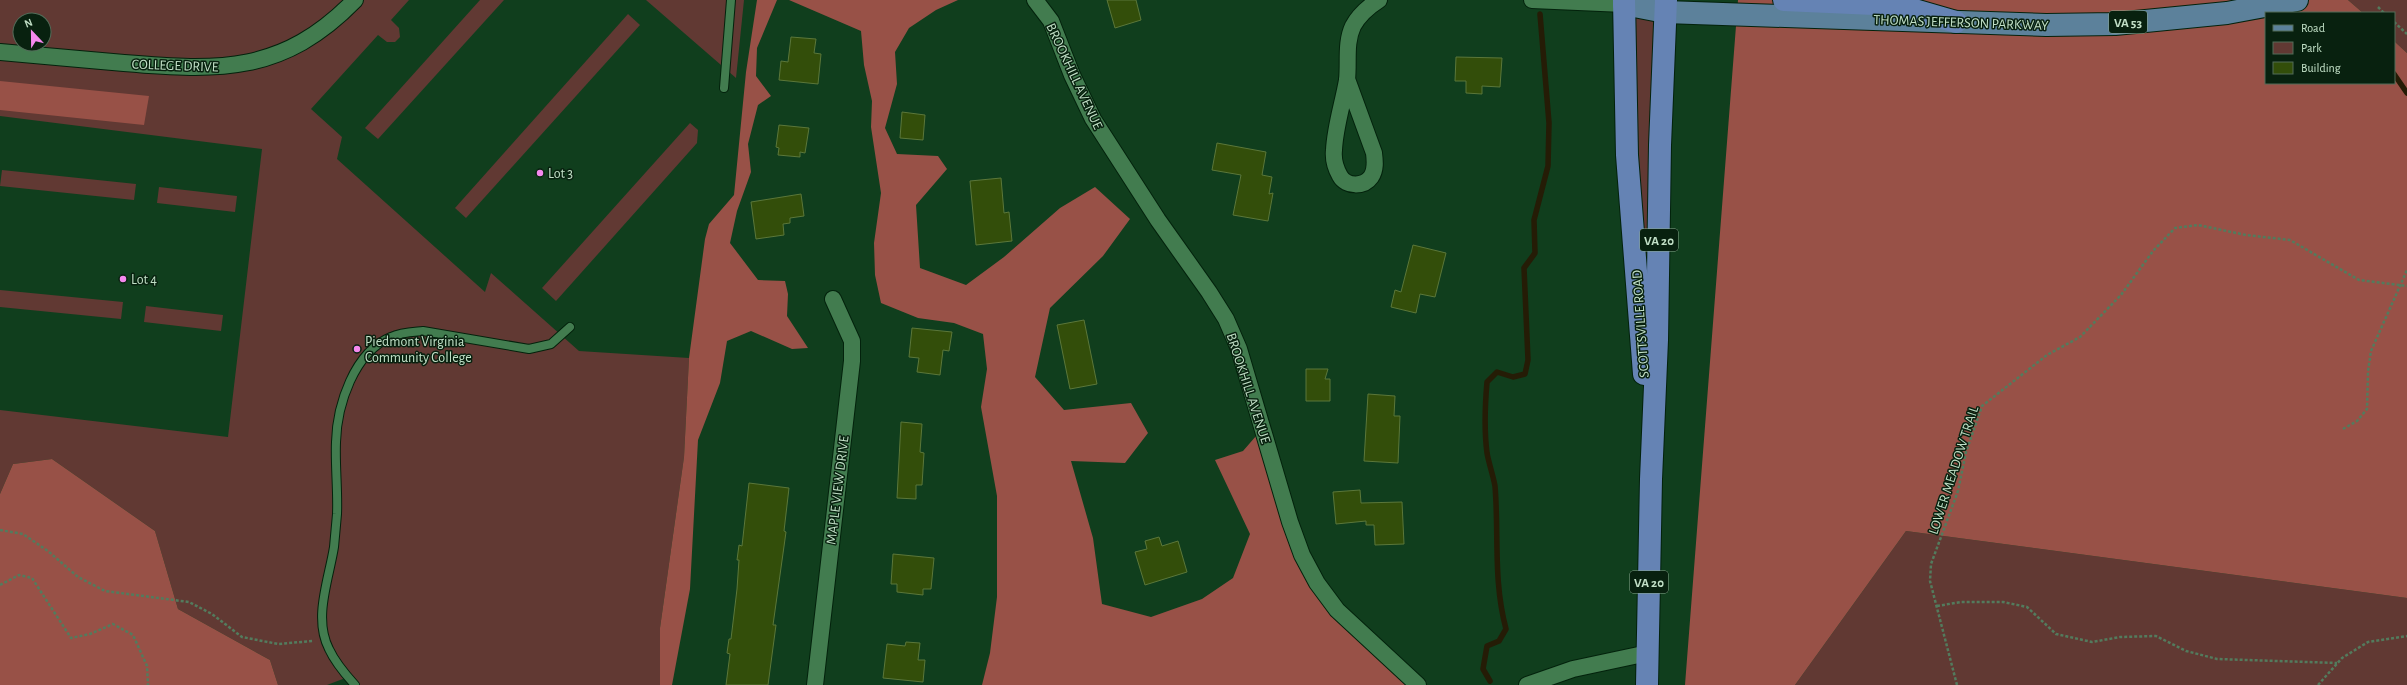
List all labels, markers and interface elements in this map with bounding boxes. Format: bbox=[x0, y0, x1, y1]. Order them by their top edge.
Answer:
road number: VA 53 bbox=[2109, 11, 2147, 33]
north arrow bbox=[12, 12, 52, 52]
legend bbox=[2265, 12, 2395, 84]
street label: THOMAS JEFFERSON PARKWAY bbox=[1873, 13, 2049, 33]
text: N bbox=[23, 17, 34, 30]
street label: BROOKHILL AVENUE bbox=[1043, 21, 1105, 132]
text: Road bbox=[2301, 22, 2325, 34]
text: Park bbox=[2301, 42, 2322, 54]
street label: COLLEGE DRIVE bbox=[131, 57, 219, 75]
text: Building bbox=[2301, 62, 2341, 74]
place label: Lot 3 bbox=[548, 167, 573, 181]
marker: Lot 3 bbox=[535, 168, 545, 178]
road number: VA 20 bbox=[1640, 229, 1678, 251]
street label: SCOTTSVILLE ROAD bbox=[1630, 270, 1652, 378]
place label: Lot 4 bbox=[131, 273, 157, 287]
marker: Lot 4 bbox=[118, 274, 128, 284]
street label: BROOKHILL AVENUE bbox=[1224, 331, 1273, 446]
place label: Piedmont Virginia Community College bbox=[365, 335, 472, 365]
marker: Piedmont Virginia Community College bbox=[352, 344, 362, 354]
street label: LOWER MEADOW TRAIL bbox=[1927, 404, 1981, 536]
street label: MAPLE VIEW DRIVE bbox=[824, 435, 852, 545]
road number: VA 20 bbox=[1630, 571, 1668, 593]

